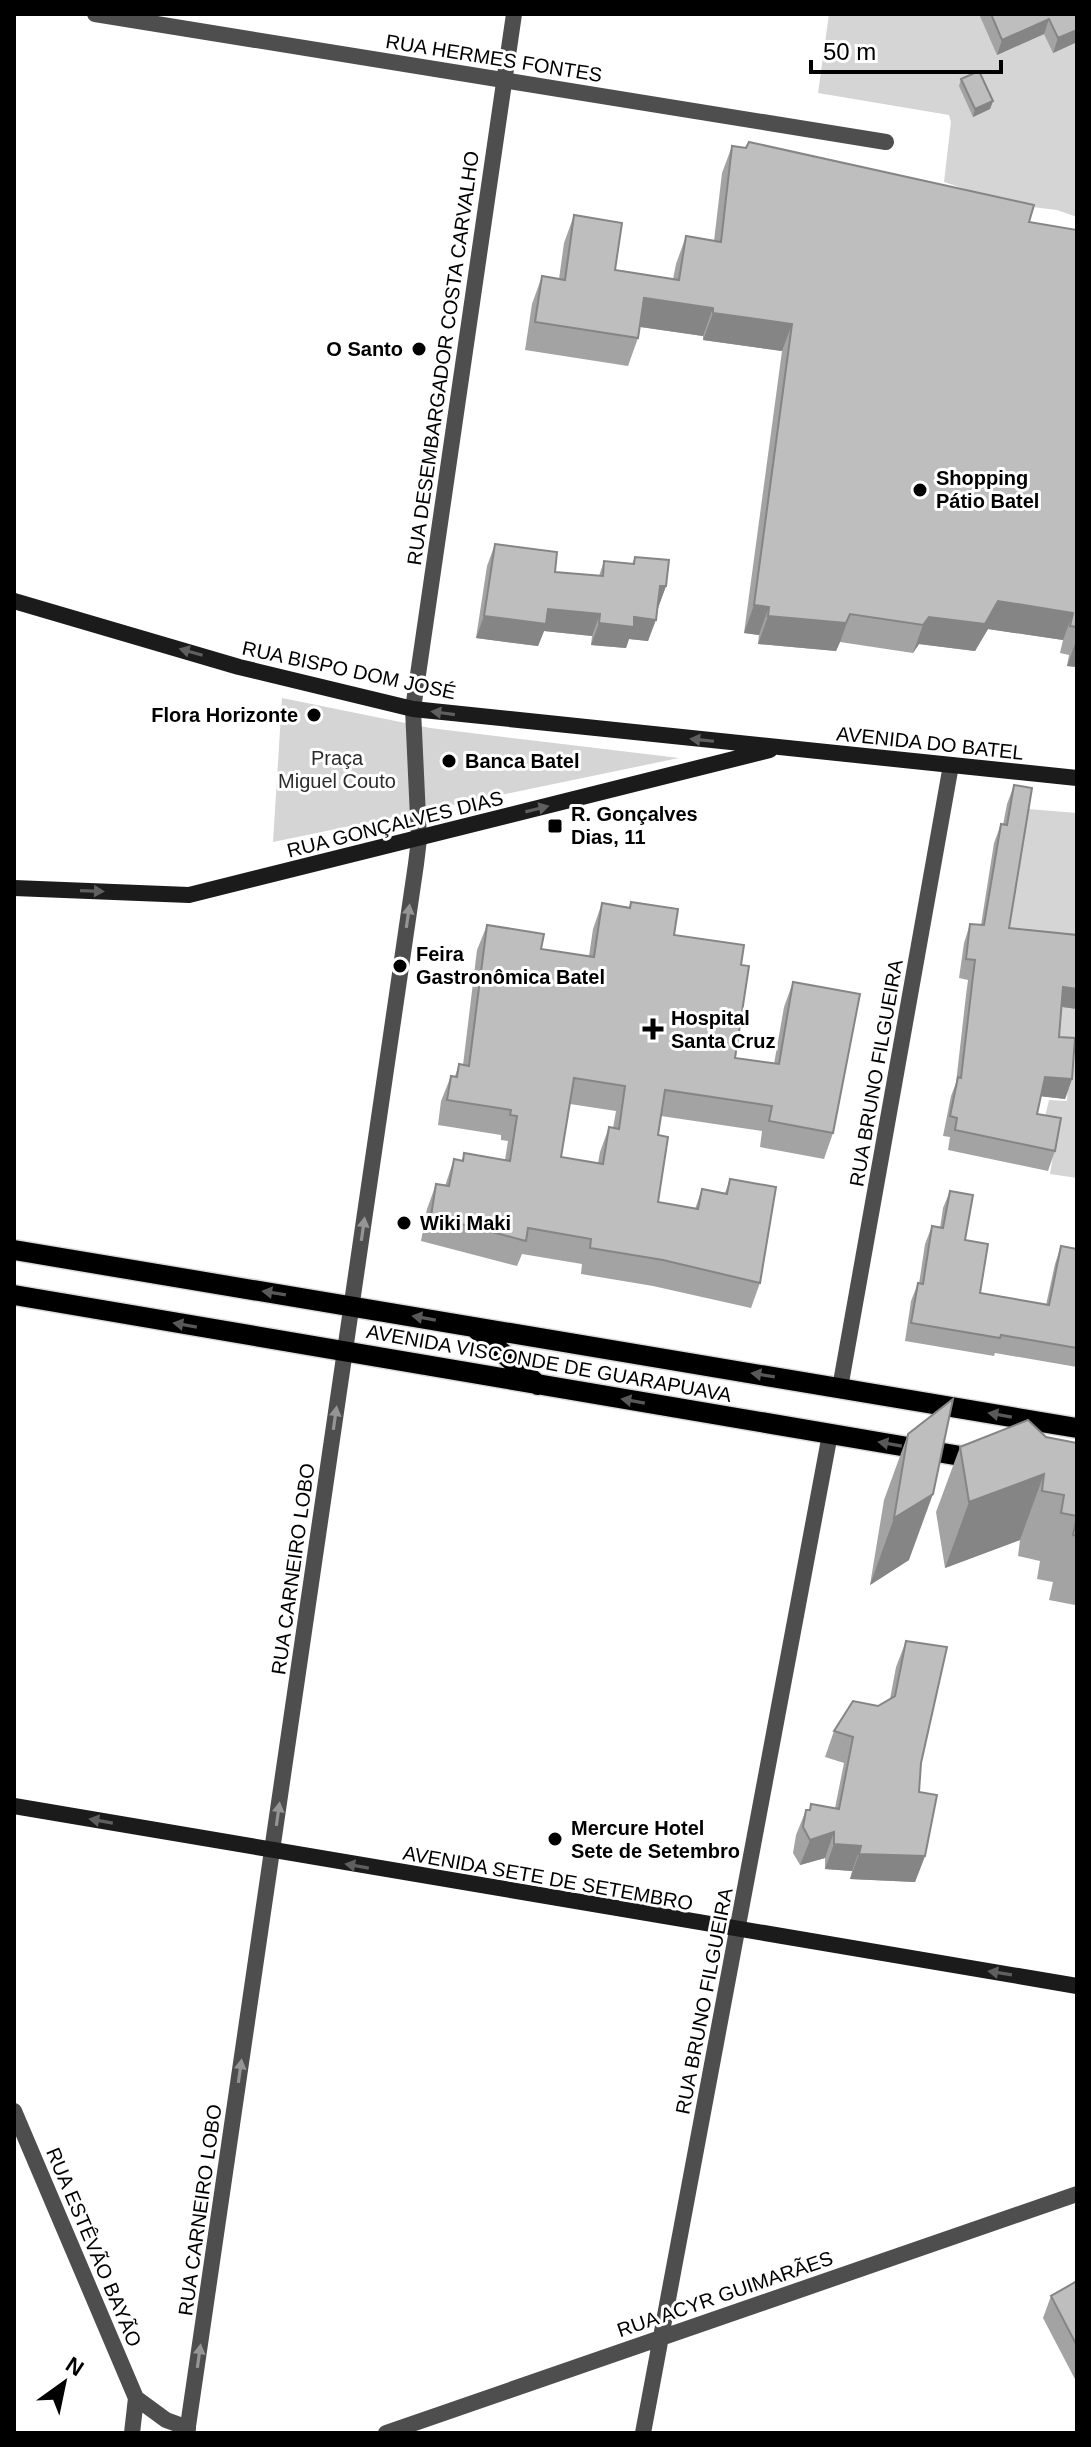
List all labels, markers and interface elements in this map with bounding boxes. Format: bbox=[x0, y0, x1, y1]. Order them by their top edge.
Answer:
scale bar bbox=[811, 24, 1001, 74]
street label: RUA HERMES FONTES bbox=[384, 30, 604, 86]
text: 50 m bbox=[823, 38, 876, 65]
street label: RUA DESEMBARGADOR COSTA CARVALHO bbox=[403, 150, 483, 566]
place label: O Santo bbox=[326, 338, 403, 360]
marker: O Santo bbox=[410, 340, 428, 358]
place label: Shopping Pátio Batel bbox=[936, 467, 1039, 512]
marker: Shopping Pátio Batel bbox=[911, 481, 929, 499]
street label: RUA BISPO DOM JOSÉ bbox=[240, 637, 458, 703]
one-way arrow bbox=[178, 645, 202, 658]
place label: Flora Horizonte bbox=[151, 704, 298, 726]
marker: Flora Horizonte bbox=[305, 706, 323, 724]
one-way arrow bbox=[430, 706, 455, 719]
street label: AVENIDA DO BATEL bbox=[835, 722, 1025, 764]
one-way arrow bbox=[689, 733, 714, 746]
park label: Praça Miguel Couto bbox=[278, 747, 396, 792]
place label: Banca Batel bbox=[465, 750, 580, 772]
marker: Banca Batel bbox=[440, 752, 458, 770]
street label: RUA GONÇALVES DIAS bbox=[285, 786, 505, 862]
one-way arrow bbox=[525, 803, 550, 815]
place label: R. Gonçalves Dias, 11 bbox=[571, 803, 698, 848]
marker: R. Gonçalves Dias, 11 bbox=[546, 817, 564, 835]
one-way arrow bbox=[80, 885, 105, 898]
one-way arrow bbox=[402, 904, 415, 929]
place label: Feira Gastronômica Batel bbox=[416, 943, 605, 988]
marker: Feira Gastronômica Batel bbox=[391, 957, 409, 975]
street label: RUA BRUNO FILGUEIRA bbox=[845, 957, 907, 1188]
place label: Hospital Santa Cruz bbox=[671, 1007, 775, 1052]
marker: Hospital Santa Cruz bbox=[642, 1018, 664, 1040]
place label: Wiki Maki bbox=[420, 1212, 511, 1234]
marker: Wiki Maki bbox=[395, 1214, 413, 1232]
one-way arrow bbox=[357, 1216, 370, 1241]
one-way arrow bbox=[262, 1287, 287, 1299]
one-way arrow bbox=[411, 1312, 436, 1324]
one-way arrow bbox=[172, 1319, 197, 1331]
street label: AVENIDA VISCONDE DE GUARAPUAVA bbox=[365, 1320, 734, 1406]
one-way arrow bbox=[750, 1369, 775, 1381]
one-way arrow bbox=[620, 1394, 645, 1407]
one-way arrow bbox=[329, 1405, 342, 1430]
one-way arrow bbox=[987, 1408, 1012, 1421]
one-way arrow bbox=[877, 1438, 902, 1450]
street label: RUA CARNEIRO LOBO bbox=[267, 1462, 319, 1676]
one-way arrow bbox=[272, 1801, 285, 1826]
one-way arrow bbox=[88, 1815, 113, 1827]
place label: Mercure Hotel Sete de Setembro bbox=[571, 1817, 740, 1862]
marker: Mercure Hotel Sete de Setembro bbox=[546, 1830, 564, 1848]
street label: AVENIDA SETE DE SETEMBRO bbox=[401, 1842, 695, 1914]
one-way arrow bbox=[344, 1860, 369, 1872]
street label: RUA BRUNO FILGUEIRA bbox=[671, 1885, 737, 2116]
one-way arrow bbox=[987, 1966, 1012, 1979]
one-way arrow bbox=[234, 2058, 247, 2083]
street label: RUA CARNEIRO LOBO bbox=[174, 2103, 226, 2317]
street label: RUA ESTÊVÃO BAYÃO bbox=[42, 2144, 147, 2350]
street label: RUA ACYR GUIMARÃES bbox=[614, 2246, 836, 2341]
north arrow bbox=[24, 2343, 104, 2423]
one-way arrow bbox=[193, 2343, 206, 2368]
text: N bbox=[61, 2352, 88, 2381]

